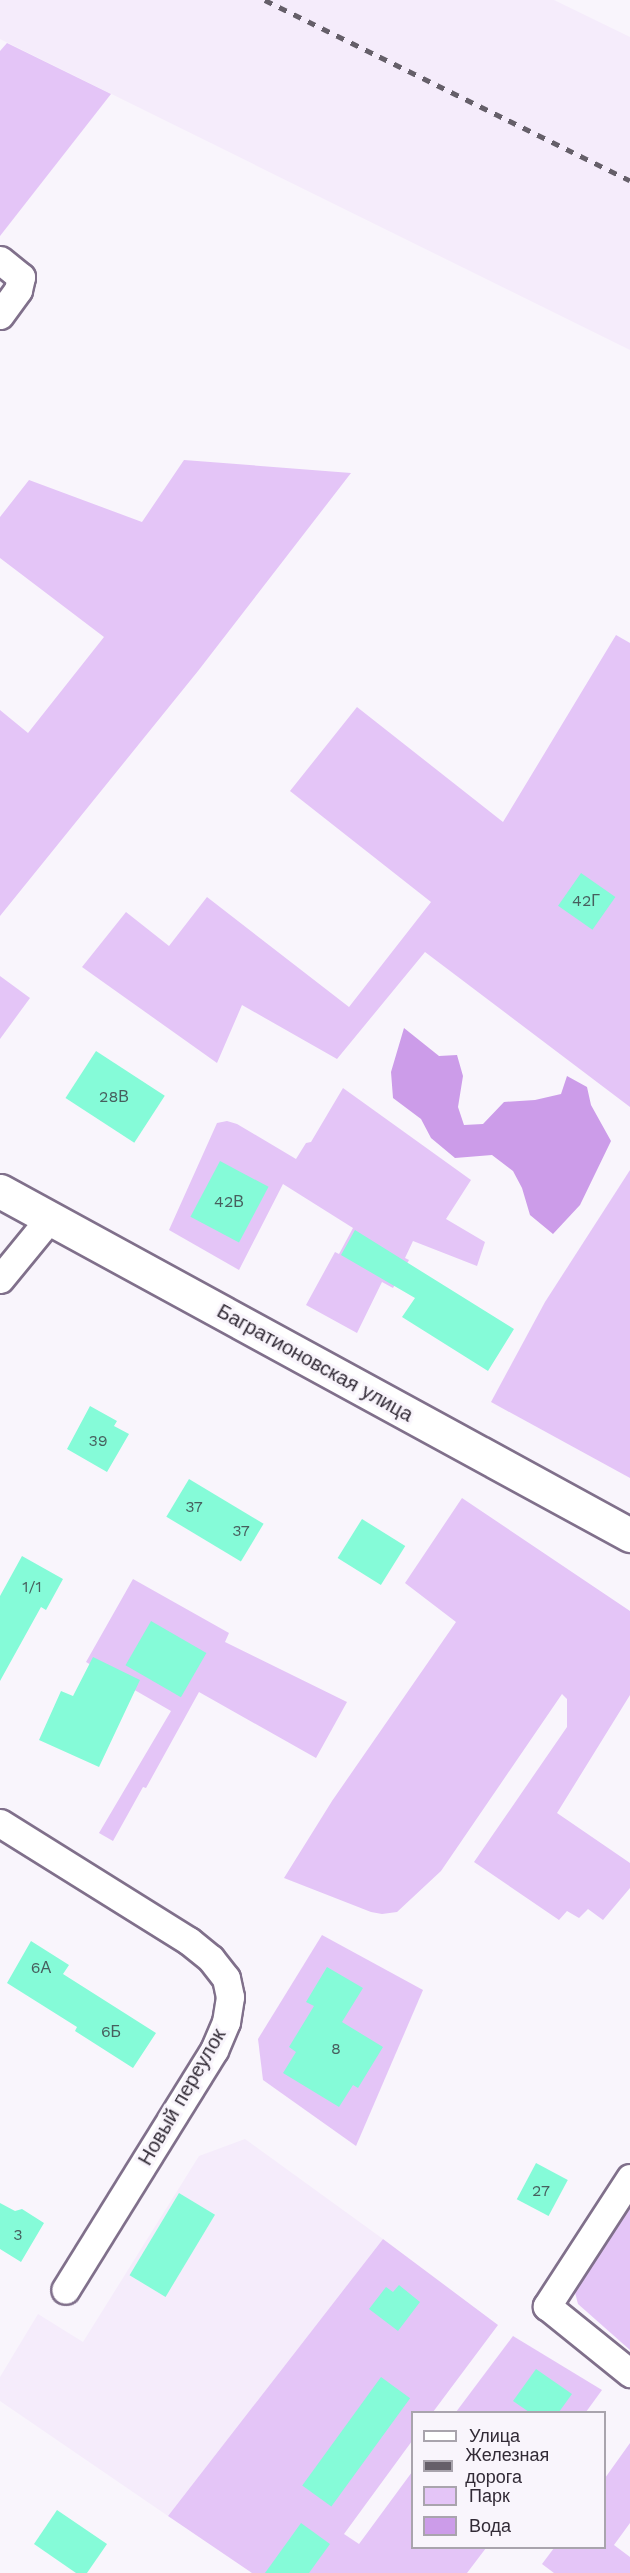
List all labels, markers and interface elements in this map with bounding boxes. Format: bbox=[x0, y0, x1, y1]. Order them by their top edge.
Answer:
house number: 42Г bbox=[572, 891, 600, 911]
house number: 28В bbox=[99, 1087, 129, 1107]
house number: 42В bbox=[214, 1192, 244, 1212]
street label: Багратионовская улица bbox=[213, 1299, 417, 1427]
house number: 39 bbox=[88, 1431, 108, 1451]
house number: 37 bbox=[185, 1497, 203, 1517]
house number: 37 bbox=[232, 1521, 250, 1541]
house number: 1/1 bbox=[22, 1577, 42, 1597]
house number: 6А bbox=[31, 1958, 51, 1978]
house number: 6Б bbox=[101, 2022, 121, 2042]
street label: Новый переулок bbox=[133, 2024, 231, 2170]
house number: 8 bbox=[331, 2039, 341, 2059]
house number: 27 bbox=[532, 2181, 550, 2201]
house number: 3 bbox=[13, 2225, 23, 2245]
legend bbox=[411, 2411, 606, 2549]
text: Улица bbox=[469, 2425, 520, 2446]
text: Железная дорога bbox=[465, 2444, 549, 2487]
text: Парк bbox=[469, 2485, 510, 2506]
text: Вода bbox=[469, 2515, 511, 2536]

